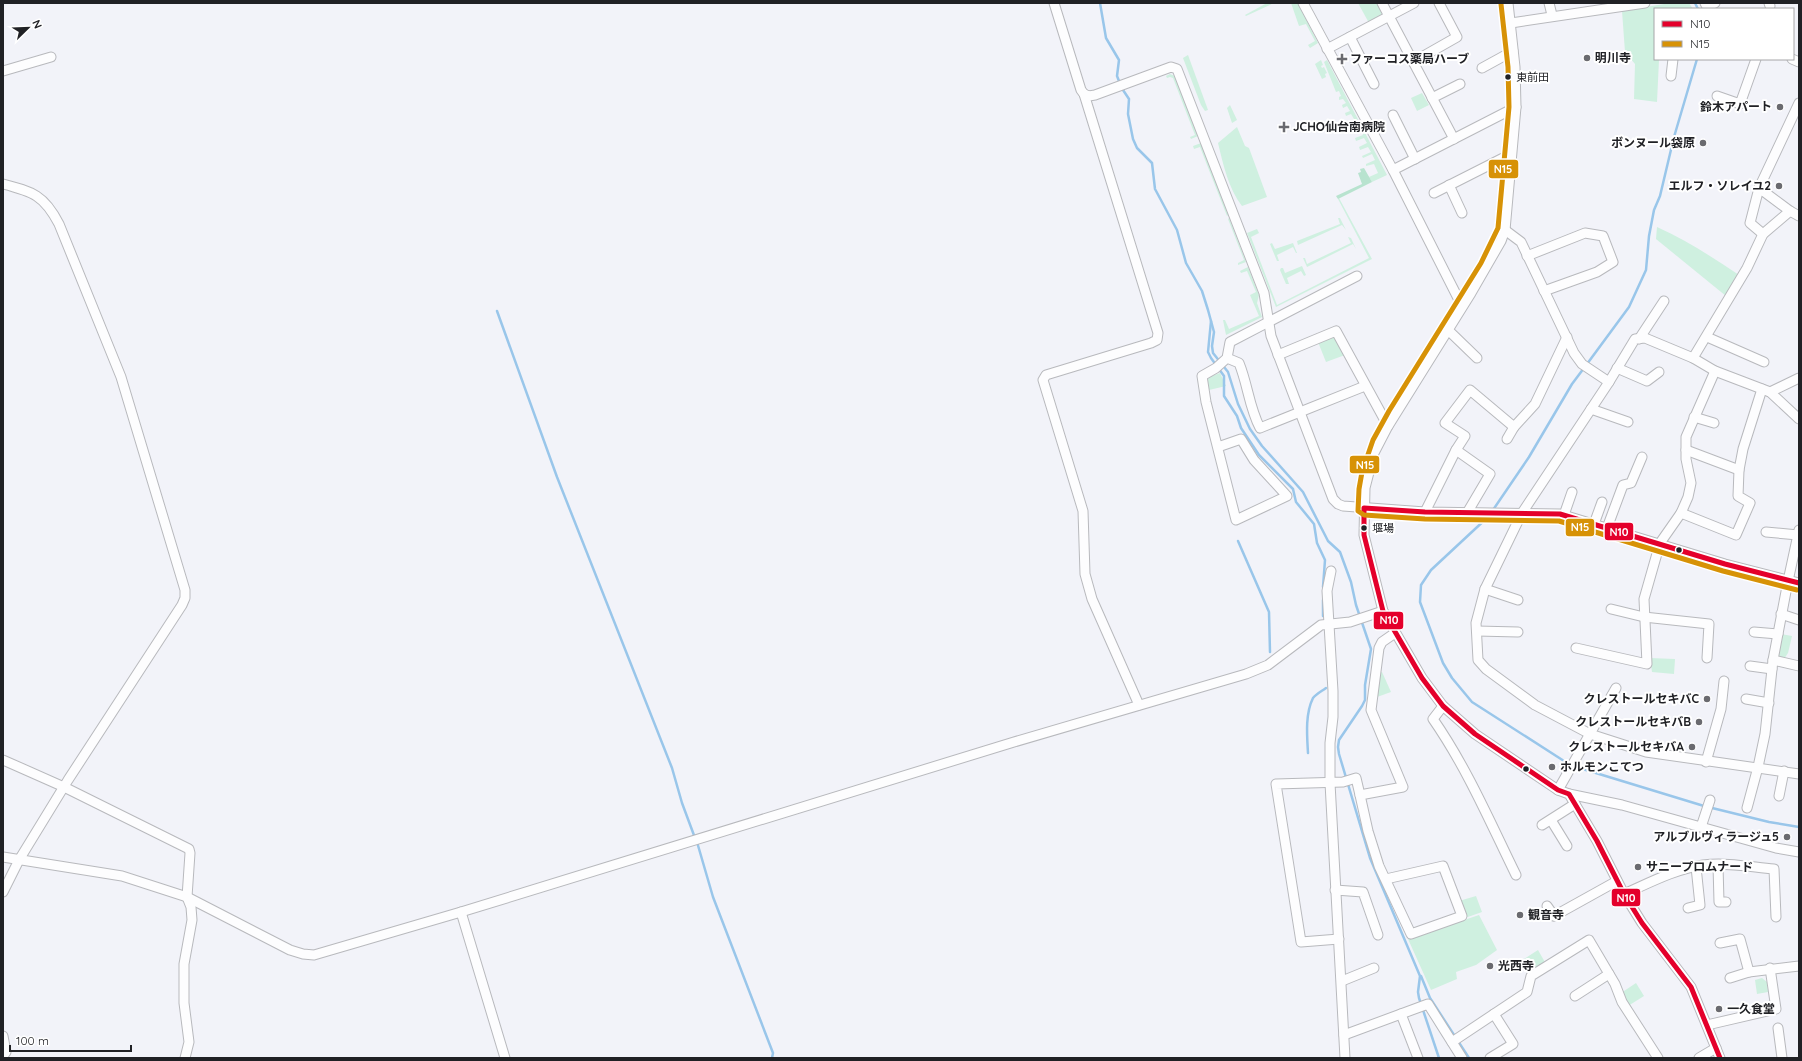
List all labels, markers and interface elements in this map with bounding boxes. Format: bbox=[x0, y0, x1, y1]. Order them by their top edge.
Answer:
north arrow bbox=[8, 8, 48, 48]
legend bbox=[1654, 8, 1794, 60]
text: N10 bbox=[1690, 16, 1710, 31]
text: N bbox=[29, 18, 45, 31]
text: N15 bbox=[1690, 36, 1710, 51]
place label: 明川寺 bbox=[1595, 50, 1631, 65]
place label: ファーコス薬局ハーブ bbox=[1350, 51, 1469, 66]
marker: 明川寺 bbox=[1582, 53, 1592, 63]
marker: ファーコス薬局ハーブ bbox=[1337, 54, 1347, 64]
place label: 東前田 bbox=[1516, 70, 1549, 84]
marker: 東前田 bbox=[1503, 72, 1513, 82]
place label: 鈴木アパート bbox=[1699, 99, 1772, 114]
marker: 鈴木アパート bbox=[1775, 102, 1785, 112]
place label: JCHO仙台南病院 bbox=[1293, 119, 1385, 134]
marker: JCHO仙台南病院 bbox=[1278, 121, 1290, 133]
place label: ボンヌール袋原 bbox=[1611, 135, 1695, 150]
marker: ボンヌール袋原 bbox=[1698, 138, 1708, 148]
line badge: N15 bbox=[1488, 159, 1519, 179]
text: N15 bbox=[1494, 162, 1512, 176]
place label: エルフ・ソレイユ2 bbox=[1668, 178, 1771, 193]
marker: エルフ・ソレイユ2 bbox=[1774, 181, 1784, 191]
line badge: N15 bbox=[1349, 455, 1380, 474]
text: N15 bbox=[1356, 458, 1374, 472]
line badge: N15 bbox=[1565, 518, 1595, 537]
text: N15 bbox=[1571, 520, 1589, 534]
place label: 堰場 bbox=[1372, 521, 1394, 535]
line badge: N10 bbox=[1604, 522, 1634, 541]
marker: 堰場 bbox=[1359, 523, 1369, 533]
text: N10 bbox=[1609, 525, 1629, 539]
unlabelled marker bbox=[1674, 545, 1684, 555]
line badge: N10 bbox=[1373, 611, 1404, 630]
text: N10 bbox=[1379, 613, 1399, 627]
place label: クレストールセキバC bbox=[1583, 691, 1699, 706]
marker: クレストールセキバC bbox=[1702, 694, 1712, 704]
place label: クレストールセキバB bbox=[1575, 714, 1691, 729]
marker: クレストールセキバB bbox=[1694, 717, 1704, 727]
place label: クレストールセキバA bbox=[1568, 739, 1684, 754]
marker: クレストールセキバA bbox=[1687, 742, 1697, 752]
place label: ホルモンこてつ bbox=[1560, 759, 1644, 774]
marker: ホルモンこてつ bbox=[1547, 762, 1557, 772]
unlabelled marker bbox=[1521, 764, 1531, 774]
place label: アルブルヴィラージュ5 bbox=[1653, 829, 1779, 844]
marker: アルブルヴィラージュ5 bbox=[1782, 832, 1792, 842]
place label: サニープロムナード bbox=[1646, 859, 1753, 874]
marker: サニープロムナード bbox=[1633, 862, 1643, 872]
line badge: N10 bbox=[1611, 888, 1641, 907]
text: N10 bbox=[1616, 891, 1636, 905]
place label: 観音寺 bbox=[1528, 907, 1564, 922]
marker: 観音寺 bbox=[1515, 910, 1525, 920]
place label: 光西寺 bbox=[1498, 958, 1534, 973]
marker: 光西寺 bbox=[1485, 961, 1495, 971]
place label: 一久食堂 bbox=[1727, 1001, 1775, 1016]
marker: 一久食堂 bbox=[1714, 1004, 1724, 1014]
scale bar bbox=[10, 1027, 131, 1053]
text: 100 m bbox=[16, 1033, 49, 1048]

